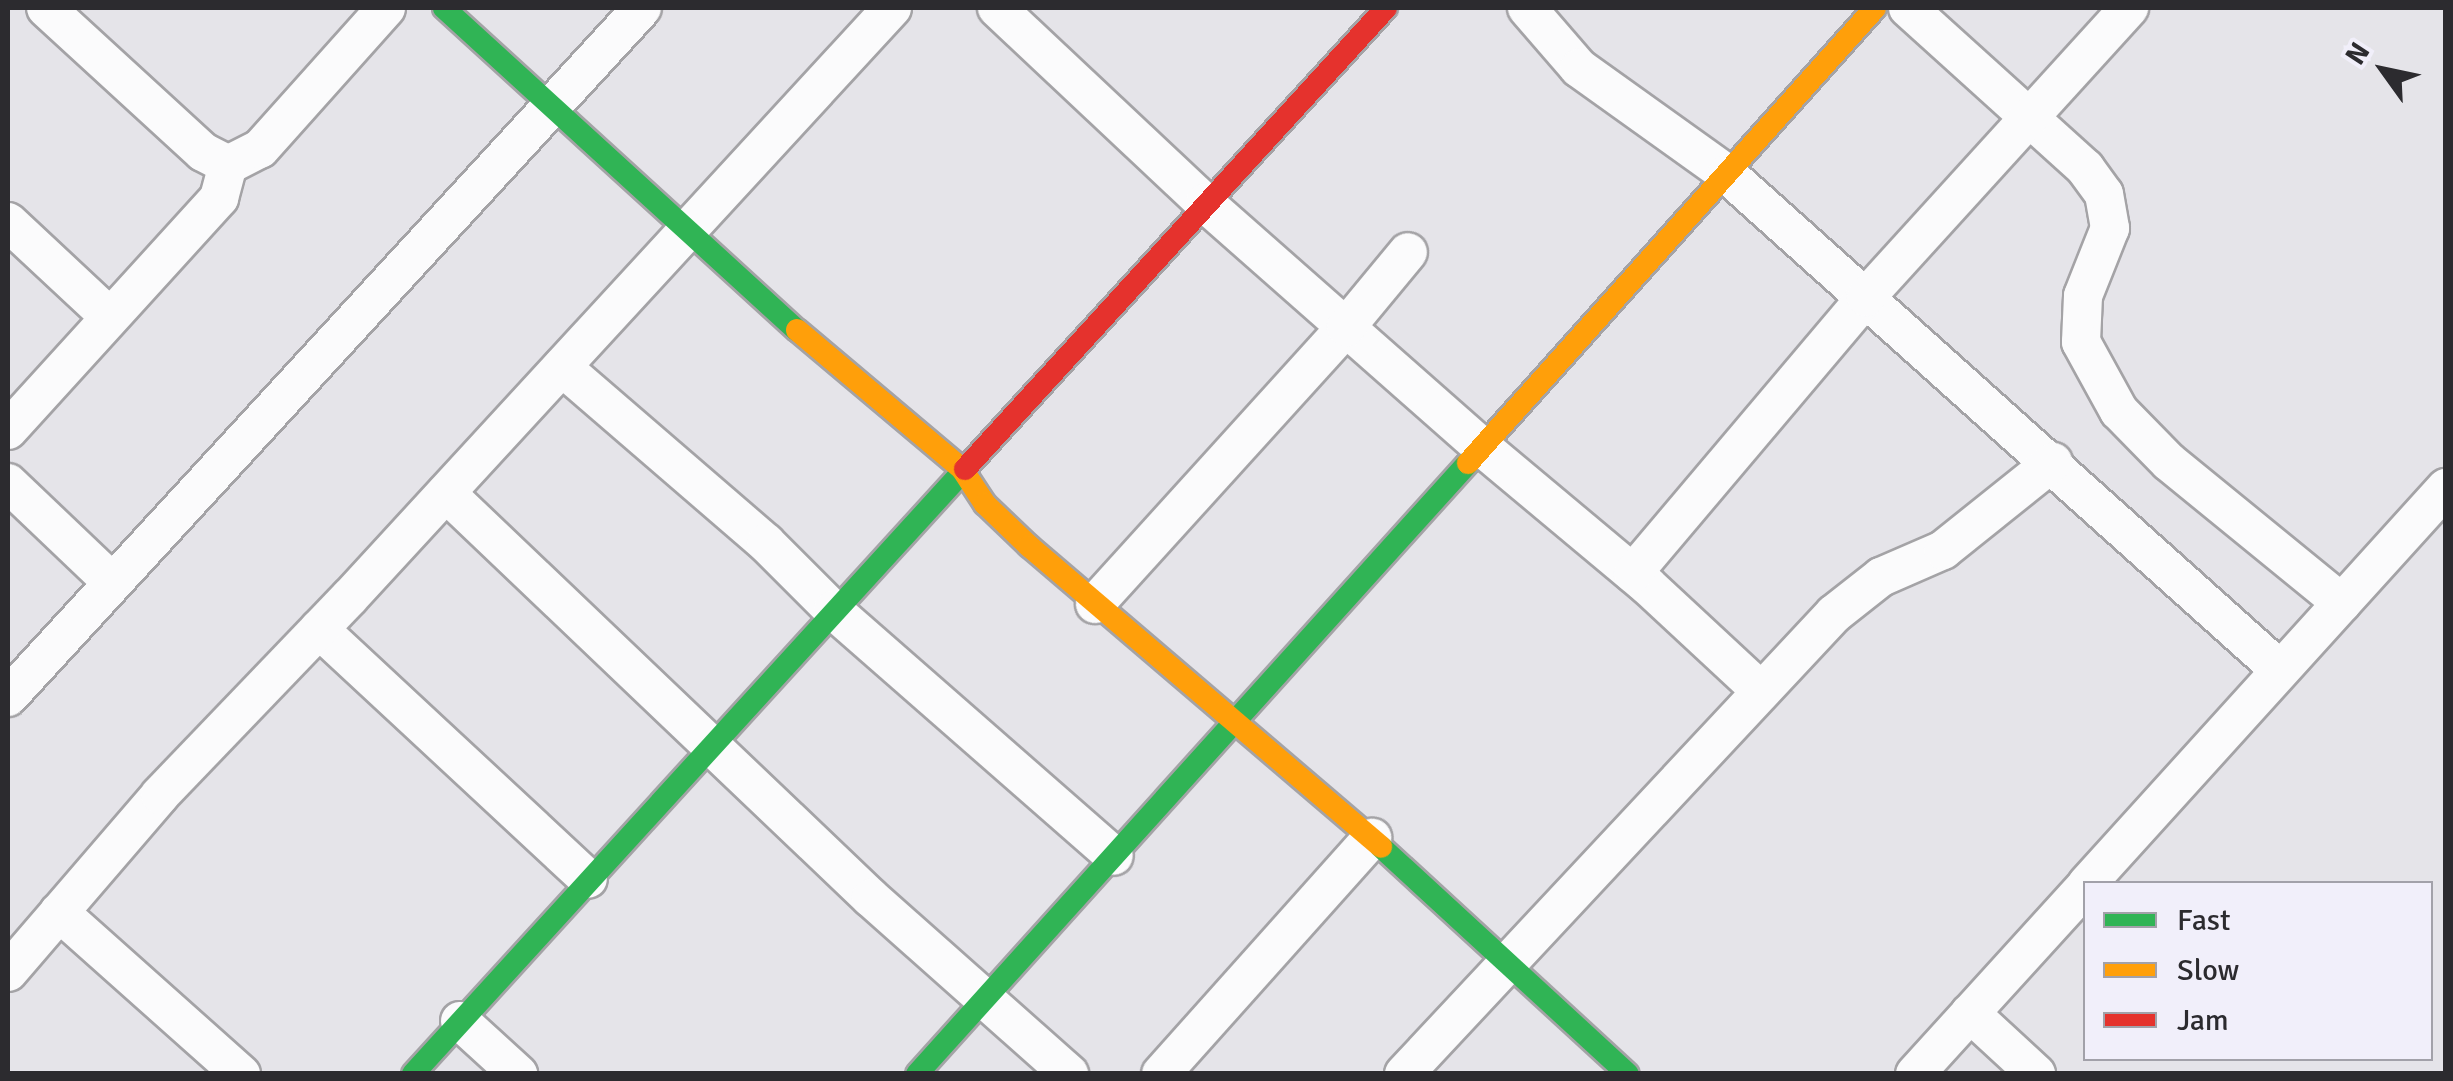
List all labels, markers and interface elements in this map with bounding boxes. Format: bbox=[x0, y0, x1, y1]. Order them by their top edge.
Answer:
north arrow bbox=[2333, 20, 2433, 120]
text: N bbox=[2338, 36, 2377, 71]
legend bbox=[2083, 881, 2433, 1061]
text: Fast bbox=[2177, 902, 2230, 939]
text: Slow bbox=[2177, 952, 2239, 989]
text: Jam bbox=[2177, 1002, 2229, 1039]

